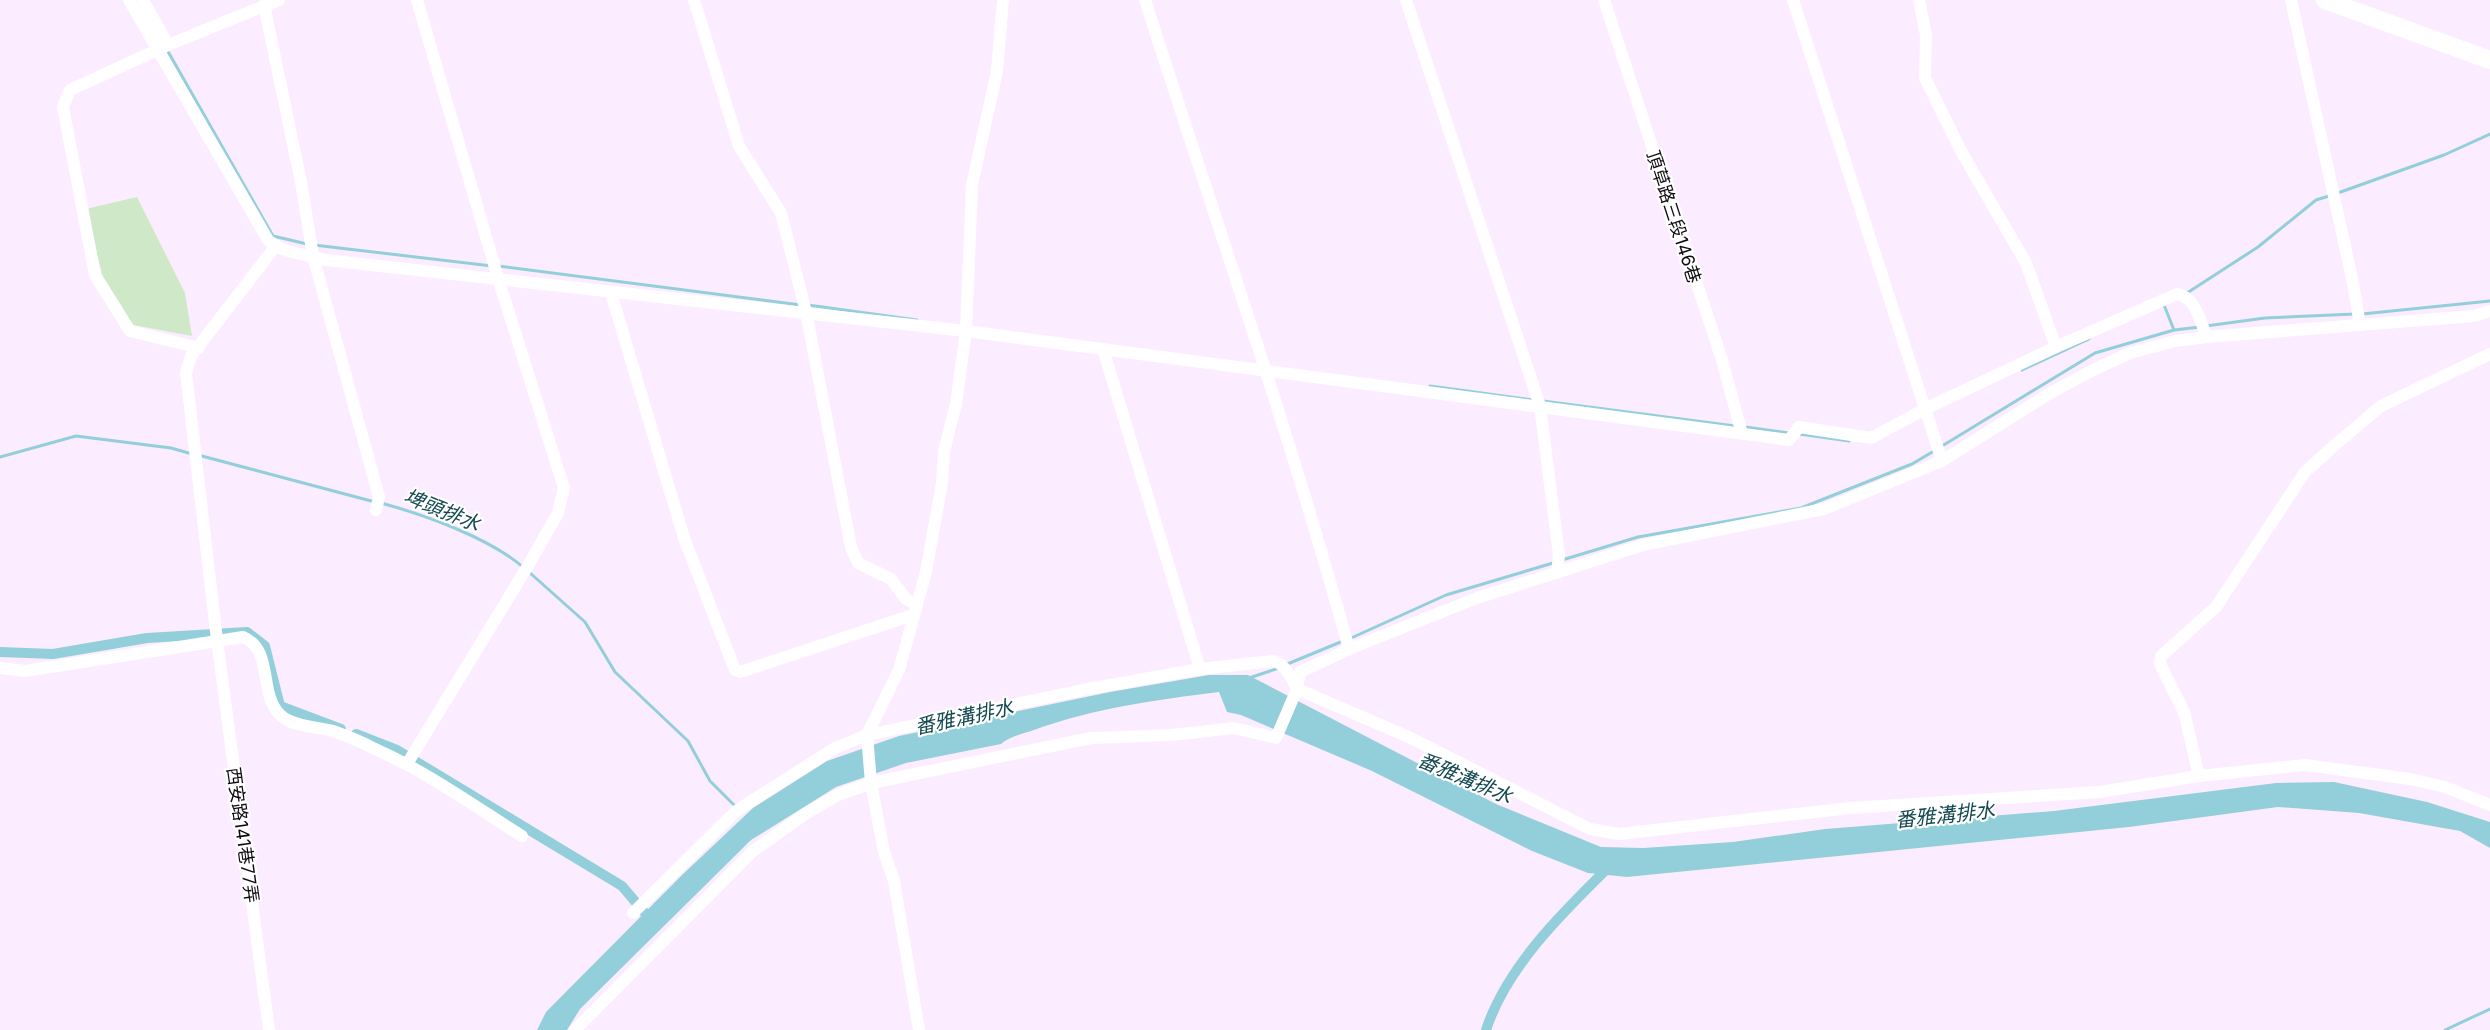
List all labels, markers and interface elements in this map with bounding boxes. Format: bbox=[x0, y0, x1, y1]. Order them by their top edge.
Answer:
street label: 頂草路三段146巷 bbox=[1643, 148, 1705, 286]
water label: 埤頭排水 bbox=[400, 484, 485, 536]
water label: 番雅溝排水 bbox=[913, 695, 1016, 739]
water label: 番雅溝排水 bbox=[1414, 747, 1517, 809]
street label: 西安路141巷77弄 bbox=[223, 766, 263, 904]
water label: 番雅溝排水 bbox=[1894, 798, 1997, 832]

